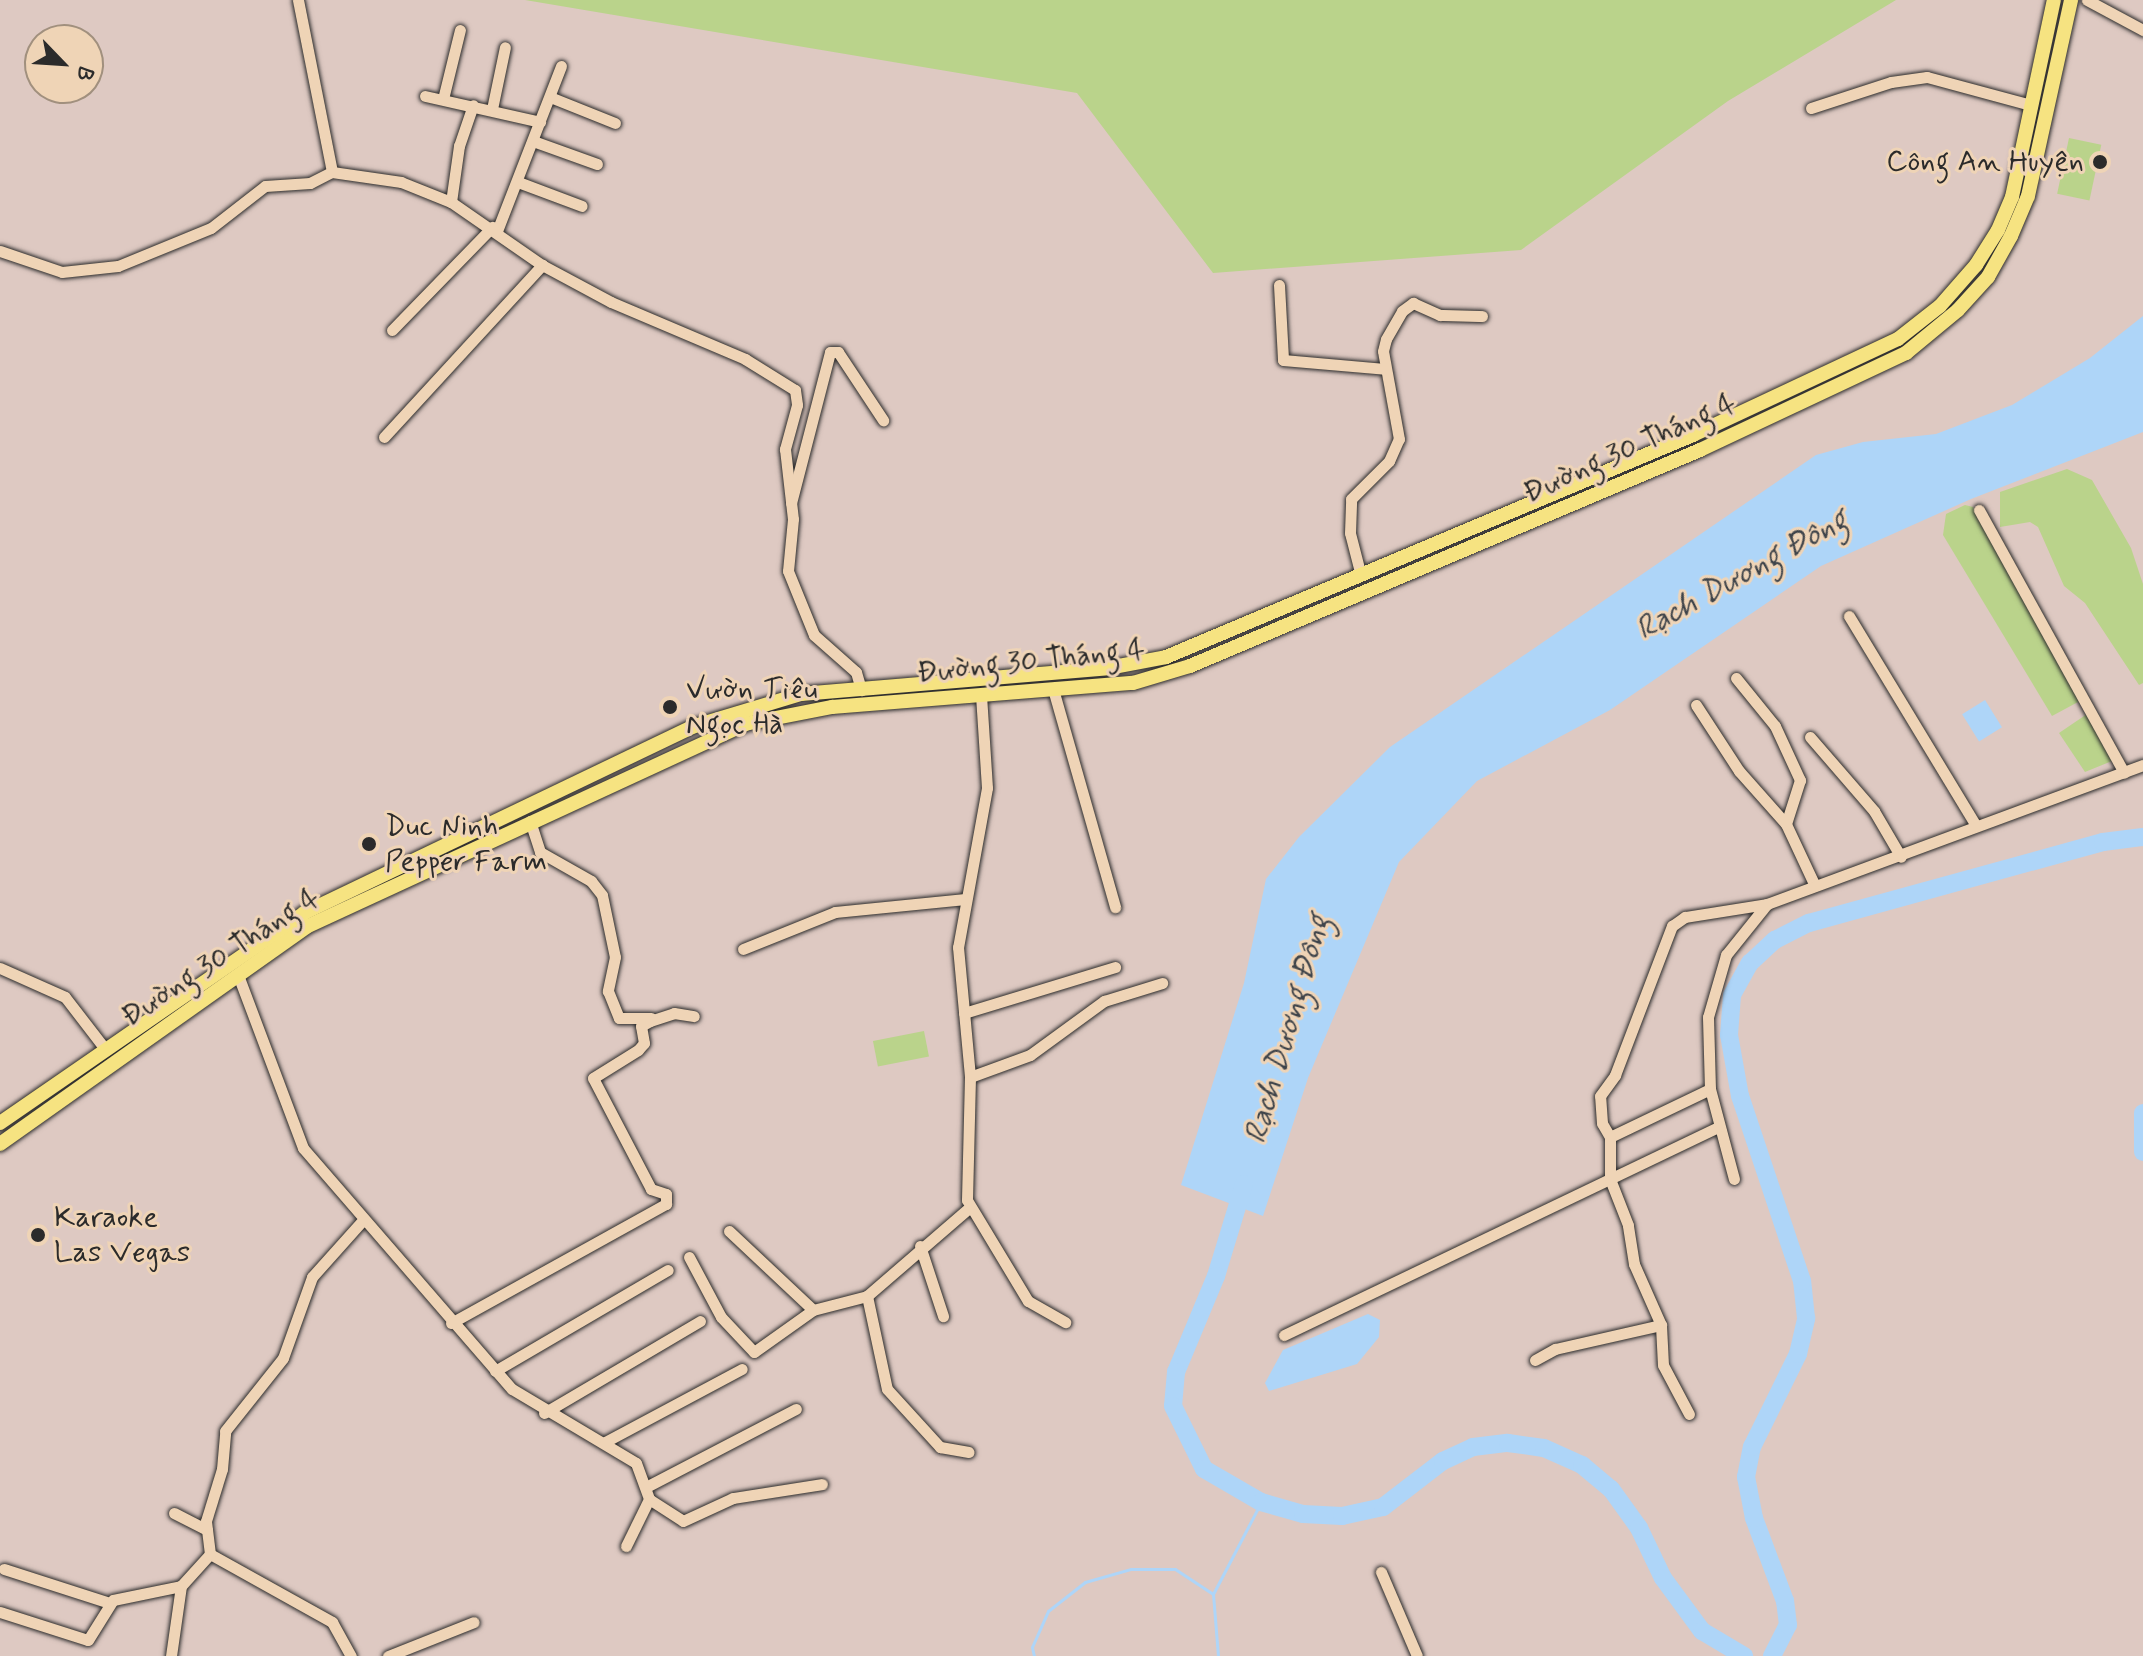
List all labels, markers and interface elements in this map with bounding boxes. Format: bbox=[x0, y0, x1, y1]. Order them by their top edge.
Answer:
north arrow bbox=[24, 24, 104, 104]
text: B bbox=[68, 61, 100, 86]
place label: Công An Huyện bbox=[1891, 144, 2084, 180]
marker: Công An Huyện bbox=[2091, 153, 2109, 171]
street label: Đường 30 Tháng 4 bbox=[1518, 386, 1742, 512]
water label: Rạch Dương Đông bbox=[1629, 501, 1855, 649]
street label: Đường 30 Tháng 4 bbox=[915, 632, 1147, 692]
place label: Vườn Tiêu Ngọc Hà bbox=[686, 672, 810, 742]
marker: Vườn Tiêu Ngọc Hà bbox=[661, 698, 679, 716]
place label: Duc Ninh Pepper Farm bbox=[385, 809, 549, 880]
marker: Duc Ninh Pepper Farm bbox=[360, 835, 378, 853]
street label: Đường 30 Tháng 4 bbox=[115, 880, 327, 1036]
water label: Rạch Dương Đông bbox=[1237, 910, 1339, 1148]
place label: Karaoke Las Vegas bbox=[54, 1200, 182, 1270]
marker: Karaoke Las Vegas bbox=[29, 1226, 47, 1244]

